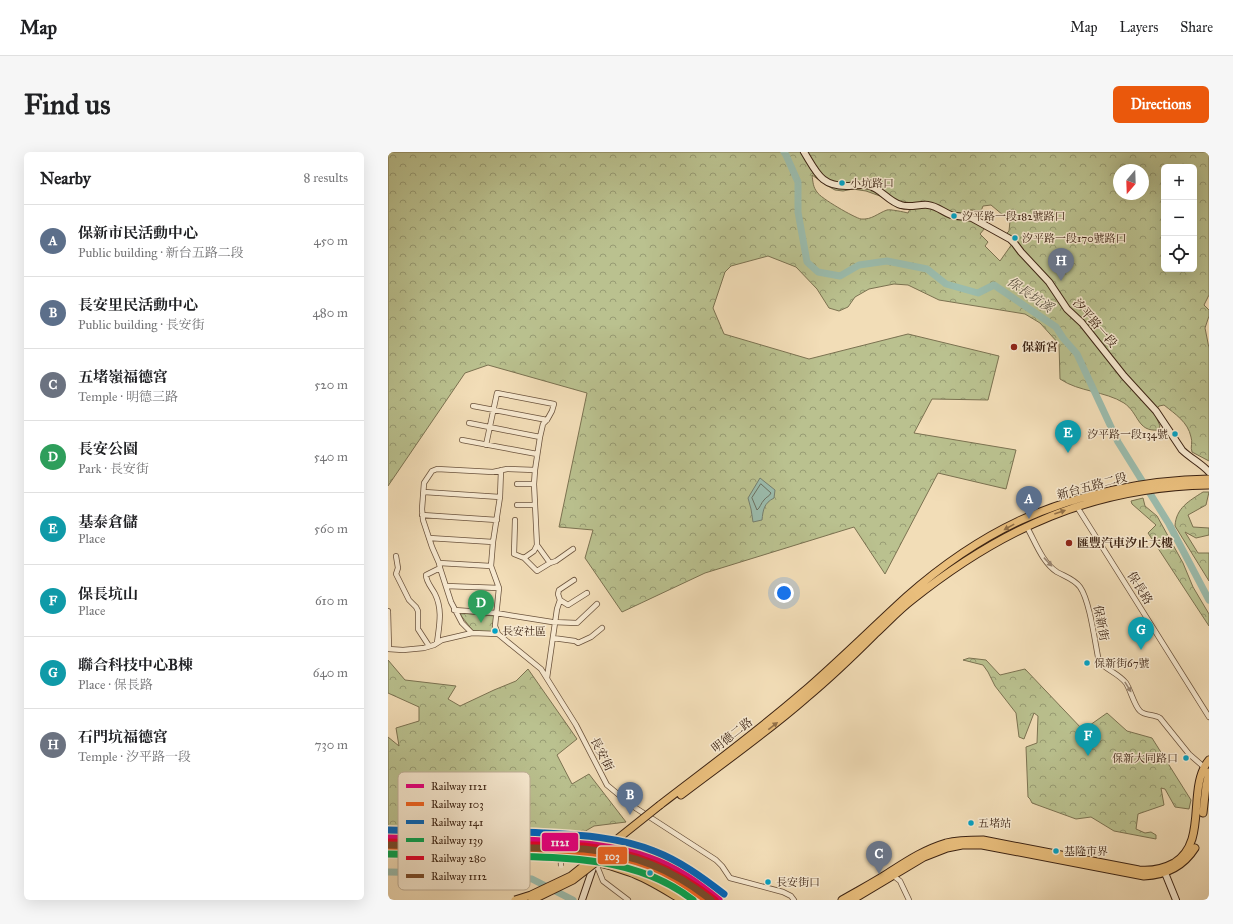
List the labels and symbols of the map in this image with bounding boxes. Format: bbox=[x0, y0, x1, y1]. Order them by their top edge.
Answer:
north arrow bbox=[1113, 164, 1149, 200]
place label: 小坑路口 bbox=[850, 177, 894, 190]
marker: 小坑路口 bbox=[837, 178, 847, 188]
place label: 汐平路一段182號路口 bbox=[962, 210, 1066, 223]
marker: 汐平路一段182號路口 bbox=[949, 211, 959, 221]
place label: 汐平路一段170號路口 bbox=[1022, 232, 1127, 245]
marker: 汐平路一段170號路口 bbox=[1010, 233, 1020, 243]
pin: H bbox=[1048, 248, 1074, 281]
water label: 保長坑溪 bbox=[1004, 274, 1058, 317]
street label: 汐平路一段 bbox=[1070, 296, 1120, 350]
place label: 保新宮 bbox=[1022, 340, 1058, 354]
marker: 保新宮 bbox=[1009, 342, 1019, 352]
pin: E bbox=[1055, 420, 1081, 453]
place label: 汐平路一段134號 bbox=[1087, 428, 1168, 441]
marker: 汐平路一段134號 bbox=[1170, 429, 1180, 439]
street label: 新台五路二段 bbox=[1055, 470, 1129, 502]
pin: A bbox=[1016, 486, 1042, 519]
one-way arrow bbox=[1054, 509, 1066, 515]
one-way arrow bbox=[1003, 523, 1015, 530]
place label: 匯豐汽車汐止大樓 bbox=[1077, 536, 1173, 550]
marker: 匯豐汽車汐止大樓 bbox=[1064, 538, 1074, 548]
one-way arrow bbox=[1043, 557, 1052, 567]
street label: 保長路 bbox=[1125, 569, 1155, 607]
your location bbox=[774, 583, 794, 603]
pin: D bbox=[468, 590, 494, 623]
street label: 保新街 bbox=[1091, 604, 1111, 643]
pin: G bbox=[1128, 617, 1154, 650]
place label: 長安社區 bbox=[502, 625, 546, 638]
marker: 長安社區 bbox=[490, 626, 500, 636]
place label: 保新街67號 bbox=[1094, 657, 1150, 670]
marker: 保新街67號 bbox=[1082, 658, 1092, 668]
one-way arrow bbox=[1124, 681, 1131, 693]
street label: 明德二路 bbox=[709, 715, 755, 755]
one-way arrow bbox=[767, 721, 778, 730]
pin: F bbox=[1075, 723, 1101, 756]
street label: 長安街 bbox=[588, 735, 617, 774]
place label: 保新大同路口 bbox=[1112, 752, 1178, 765]
marker: 保新大同路口 bbox=[1181, 753, 1191, 763]
legend bbox=[398, 772, 530, 890]
text: Railway 1121 bbox=[431, 780, 487, 793]
pin: B bbox=[617, 782, 643, 815]
text: Railway 103 bbox=[431, 798, 484, 811]
text: Railway 141 bbox=[431, 816, 483, 829]
place label: 五堵站 bbox=[978, 817, 1011, 830]
marker: 五堵站 bbox=[966, 818, 976, 828]
line badge: 1121 bbox=[541, 832, 579, 852]
text: Railway 139 bbox=[431, 834, 483, 847]
text: 1121 bbox=[551, 836, 570, 849]
pin: C bbox=[866, 841, 892, 874]
place label: 基隆市界 bbox=[1064, 845, 1108, 858]
line badge: 103 bbox=[597, 846, 628, 865]
marker: 基隆市界 bbox=[1051, 846, 1061, 856]
text: 103 bbox=[604, 850, 620, 864]
text: Railway 280 bbox=[431, 852, 486, 865]
unlabelled marker bbox=[645, 868, 655, 878]
text: Railway 1112 bbox=[431, 870, 488, 883]
place label: 長安街口 bbox=[776, 876, 820, 889]
marker: 長安街口 bbox=[763, 877, 773, 887]

